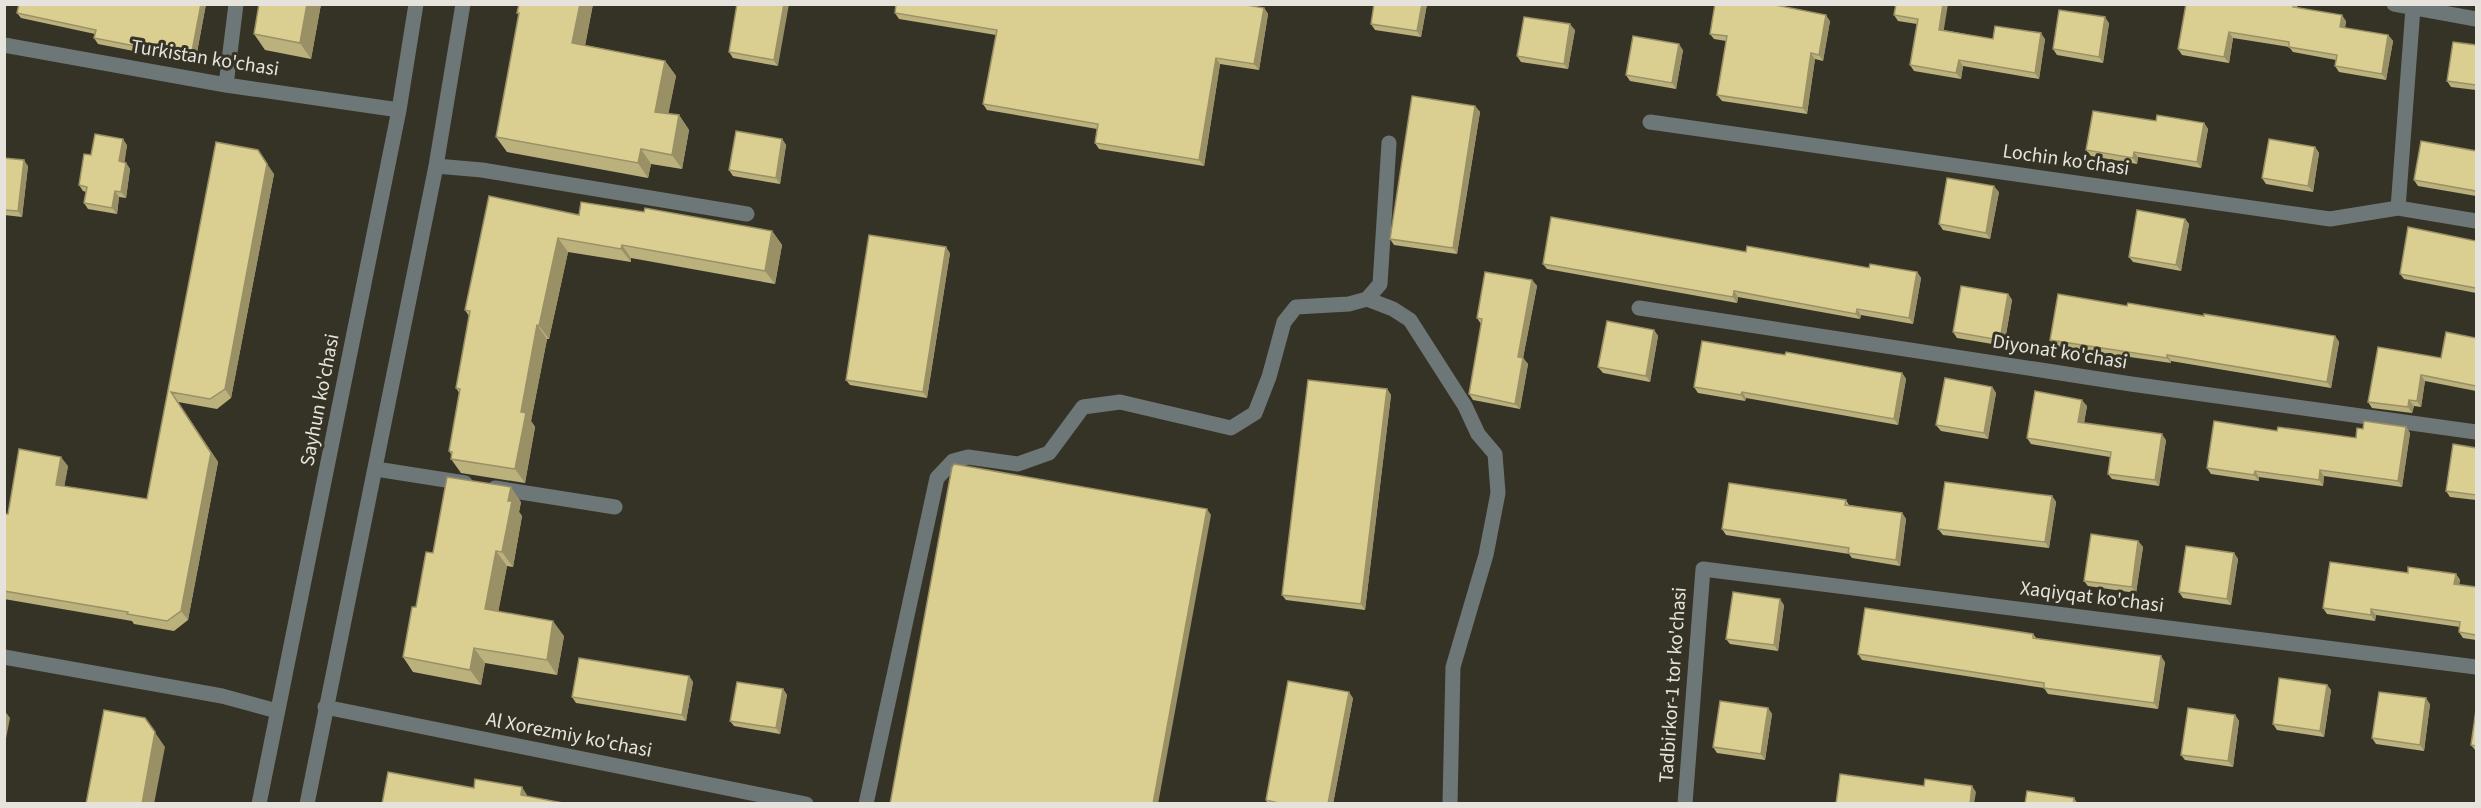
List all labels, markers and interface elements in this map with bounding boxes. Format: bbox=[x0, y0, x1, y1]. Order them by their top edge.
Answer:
street label: Turkistan ko'chasi bbox=[129, 32, 281, 84]
street label: Lochin ko'chasi bbox=[2001, 137, 2131, 183]
street label: Diyonat ko'chasi bbox=[1990, 328, 2130, 376]
street label: Sayhun ko'chasi bbox=[293, 331, 347, 469]
street label: Xaqiyqat ko'chasi bbox=[2018, 574, 2166, 620]
street label: Tadbirkor-1 tor ko'chasi bbox=[1652, 586, 1694, 784]
street label: Al Xorezmiy ko'chasi bbox=[484, 705, 654, 765]

